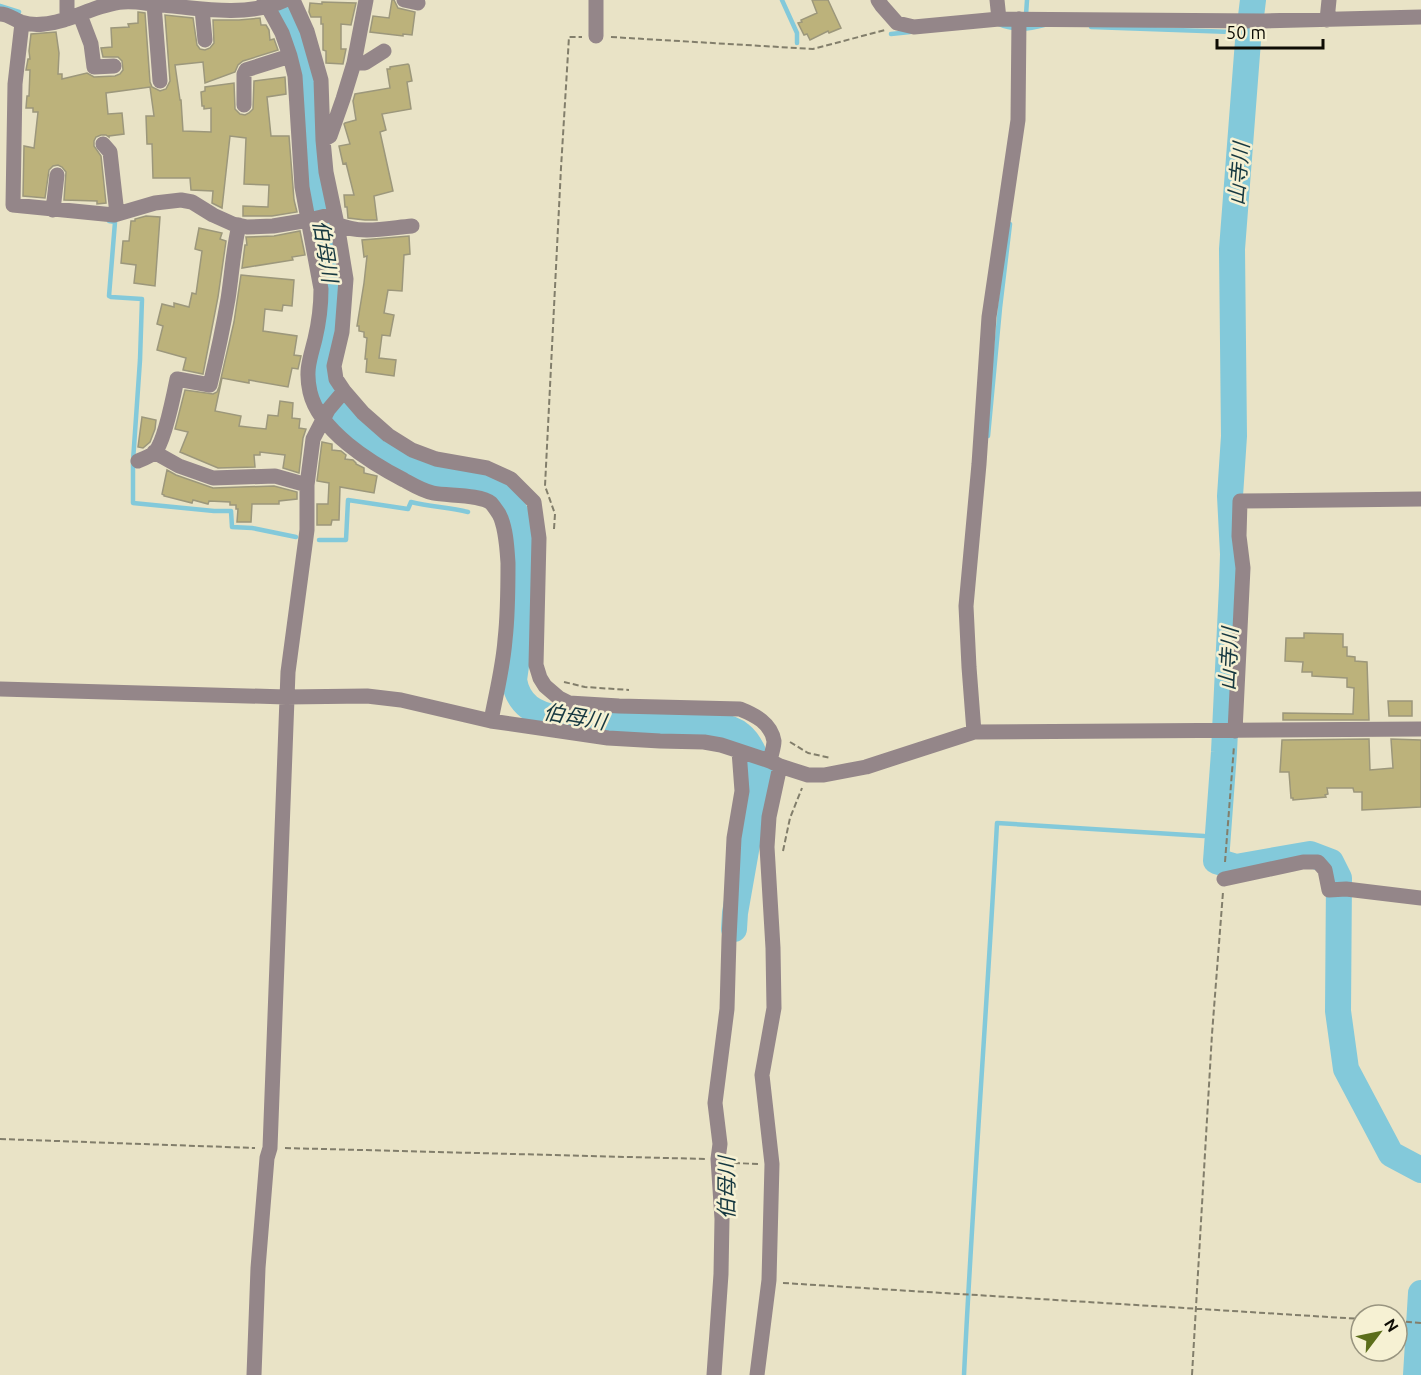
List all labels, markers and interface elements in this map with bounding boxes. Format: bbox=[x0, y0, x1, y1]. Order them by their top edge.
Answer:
scale bar bbox=[1217, 12, 1324, 50]
text: 50 m bbox=[1226, 22, 1266, 42]
water label: 山寺川 bbox=[1223, 140, 1253, 206]
water label: 伯母川 bbox=[309, 218, 343, 286]
water label: 山寺川 bbox=[1214, 625, 1242, 691]
water label: 伯母川 bbox=[542, 699, 610, 734]
water label: 伯母川 bbox=[714, 1155, 738, 1220]
north arrow bbox=[1349, 1303, 1409, 1363]
text: N bbox=[1381, 1315, 1403, 1335]

